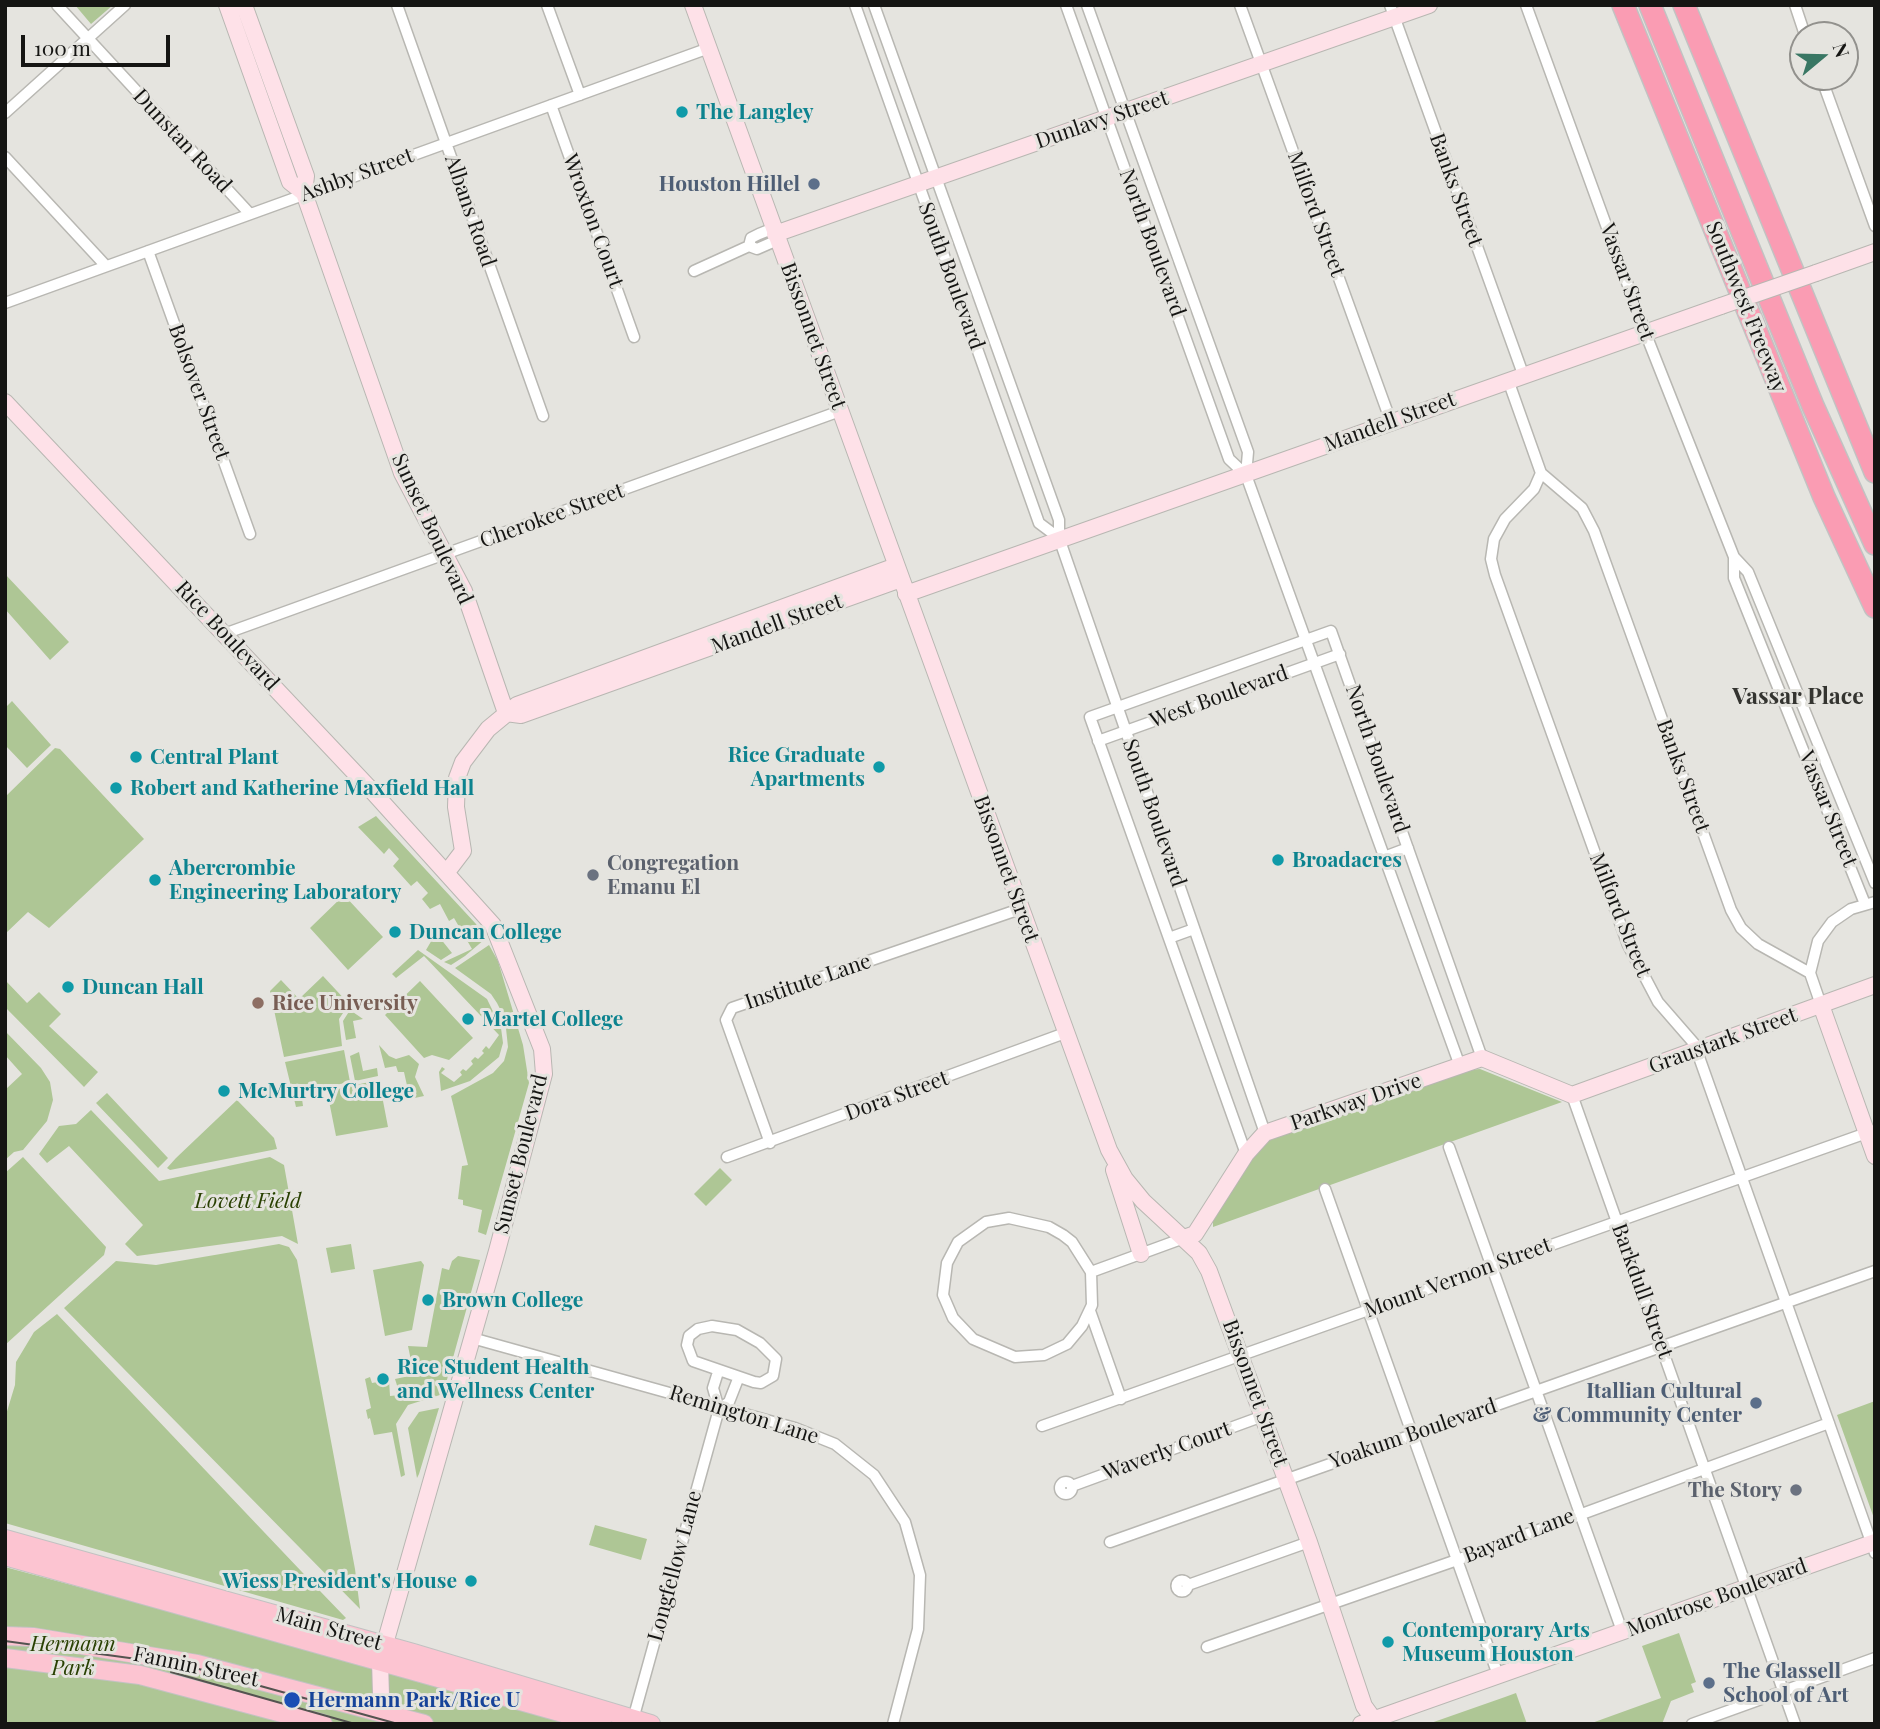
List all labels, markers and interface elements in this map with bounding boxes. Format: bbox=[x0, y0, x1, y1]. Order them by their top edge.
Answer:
scale bar bbox=[24, 21, 173, 65]
north arrow bbox=[1789, 21, 1859, 91]
text: 100 m bbox=[34, 33, 91, 61]
text: N bbox=[1827, 39, 1856, 61]
street label: Dunstan Road bbox=[128, 84, 236, 198]
street label: Dunlavy Street bbox=[1032, 86, 1172, 154]
place label: The Langley bbox=[696, 99, 814, 125]
marker: The Langley bbox=[674, 104, 690, 120]
street label: Banks Street bbox=[1424, 130, 1488, 250]
street label: Ashby Street bbox=[297, 143, 417, 207]
street label: Milford Street bbox=[1282, 148, 1350, 280]
street label: Wroxton Court bbox=[557, 151, 629, 291]
street label: Albans Road bbox=[439, 152, 501, 270]
street label: North Boulevard bbox=[1114, 166, 1190, 320]
place label: Houston Hillel bbox=[659, 171, 800, 197]
marker: Houston Hillel bbox=[806, 176, 822, 192]
street label: South Boulevard bbox=[913, 199, 989, 353]
street label: Southwest Freeway bbox=[1700, 218, 1792, 396]
street label: Vassar Street bbox=[1594, 220, 1660, 344]
street label: Bissonnet Street bbox=[775, 259, 851, 413]
street label: Bolsover Street bbox=[163, 321, 235, 463]
street label: Mandell Street bbox=[1321, 387, 1459, 457]
street label: Sunset Boulevard bbox=[386, 450, 478, 608]
street label: Cherokee Street bbox=[477, 478, 627, 554]
street label: Rice Boulevard bbox=[170, 576, 284, 696]
street label: Mandell Street bbox=[708, 589, 846, 659]
street label: West Boulevard bbox=[1147, 660, 1291, 734]
street label: North Boulevard bbox=[1340, 682, 1414, 836]
district label: Vassar Place bbox=[1732, 683, 1864, 711]
street label: Banks Street bbox=[1651, 716, 1715, 836]
street label: South Boulevard bbox=[1117, 736, 1191, 890]
place label: Rice Graduate Apartments bbox=[728, 742, 865, 792]
place label: Central Plant bbox=[150, 744, 279, 770]
street label: Vassar Street bbox=[1793, 747, 1863, 871]
marker: Central Plant bbox=[128, 749, 144, 765]
marker: Rice Graduate Apartments bbox=[871, 759, 887, 775]
place label: Robert and Katherine Maxfield Hall bbox=[130, 775, 474, 801]
marker: Robert and Katherine Maxfield Hall bbox=[108, 780, 124, 796]
street label: Bissonnet Street bbox=[968, 792, 1044, 946]
place label: Broadacres bbox=[1292, 847, 1402, 873]
street label: Milford Street bbox=[1584, 849, 1656, 981]
place label: Congregation Emanu El bbox=[607, 850, 739, 900]
marker: Broadacres bbox=[1270, 852, 1286, 868]
place label: Abercrombie Engineering Laboratory bbox=[169, 855, 401, 905]
marker: Congregation Emanu El bbox=[585, 867, 601, 883]
marker: Abercrombie Engineering Laboratory bbox=[147, 872, 163, 888]
place label: Duncan College bbox=[409, 919, 562, 945]
marker: Duncan College bbox=[387, 924, 403, 940]
street label: Institute Lane bbox=[742, 949, 874, 1015]
place label: Duncan Hall bbox=[82, 974, 204, 1000]
marker: Duncan Hall bbox=[60, 979, 76, 995]
place label: Rice University bbox=[272, 990, 418, 1016]
marker: Rice University bbox=[250, 995, 266, 1011]
street label: Graustark Street bbox=[1645, 1002, 1801, 1080]
place label: Martel College bbox=[482, 1006, 623, 1032]
marker: Martel College bbox=[460, 1011, 476, 1027]
street label: Dora Street bbox=[842, 1066, 952, 1126]
street label: Parkway Drive bbox=[1287, 1068, 1425, 1136]
street label: Sunset Boulevard bbox=[489, 1072, 553, 1236]
place label: McMurtry College bbox=[238, 1078, 414, 1104]
marker: McMurtry College bbox=[216, 1083, 232, 1099]
park label: Lovett Field bbox=[195, 1188, 301, 1214]
street label: Barkdull Street bbox=[1606, 1220, 1678, 1362]
street label: Mount Vernon Street bbox=[1361, 1232, 1555, 1324]
place label: Brown College bbox=[442, 1287, 583, 1313]
marker: Brown College bbox=[420, 1292, 436, 1308]
street label: Bissonnet Street bbox=[1217, 1316, 1293, 1470]
place label: Rice Student Health and Wellness Center bbox=[397, 1354, 594, 1404]
marker: Rice Student Health and Wellness Center bbox=[375, 1371, 391, 1387]
place label: Itallian Cultural & Community Center bbox=[1532, 1378, 1742, 1428]
street label: Remington Lane bbox=[666, 1380, 822, 1450]
street label: Yoakum Boulevard bbox=[1326, 1394, 1500, 1474]
marker: Itallian Cultural & Community Center bbox=[1748, 1395, 1764, 1411]
street label: Waverly Court bbox=[1099, 1416, 1235, 1486]
place label: The Story bbox=[1688, 1477, 1782, 1503]
marker: The Story bbox=[1788, 1482, 1804, 1498]
street label: Longfellow Lane bbox=[643, 1488, 707, 1644]
street label: Bayard Lane bbox=[1460, 1503, 1578, 1569]
street label: Montrose Boulevard bbox=[1623, 1554, 1811, 1642]
place label: Wiess President's House bbox=[223, 1568, 457, 1594]
marker: Wiess President's House bbox=[463, 1573, 479, 1589]
street label: Main Street bbox=[273, 1602, 385, 1656]
place label: Contemporary Arts Museum Houston bbox=[1402, 1617, 1590, 1667]
park label: Hermann Park bbox=[30, 1631, 116, 1681]
marker: Contemporary Arts Museum Houston bbox=[1380, 1634, 1396, 1650]
street label: Fannin Street bbox=[131, 1641, 261, 1693]
place label: The Glassell School of Art bbox=[1723, 1658, 1849, 1708]
marker: The Glassell School of Art bbox=[1701, 1675, 1717, 1691]
place label: Hermann Park/Rice U bbox=[308, 1687, 520, 1713]
marker: Hermann Park/Rice U bbox=[282, 1690, 302, 1710]

